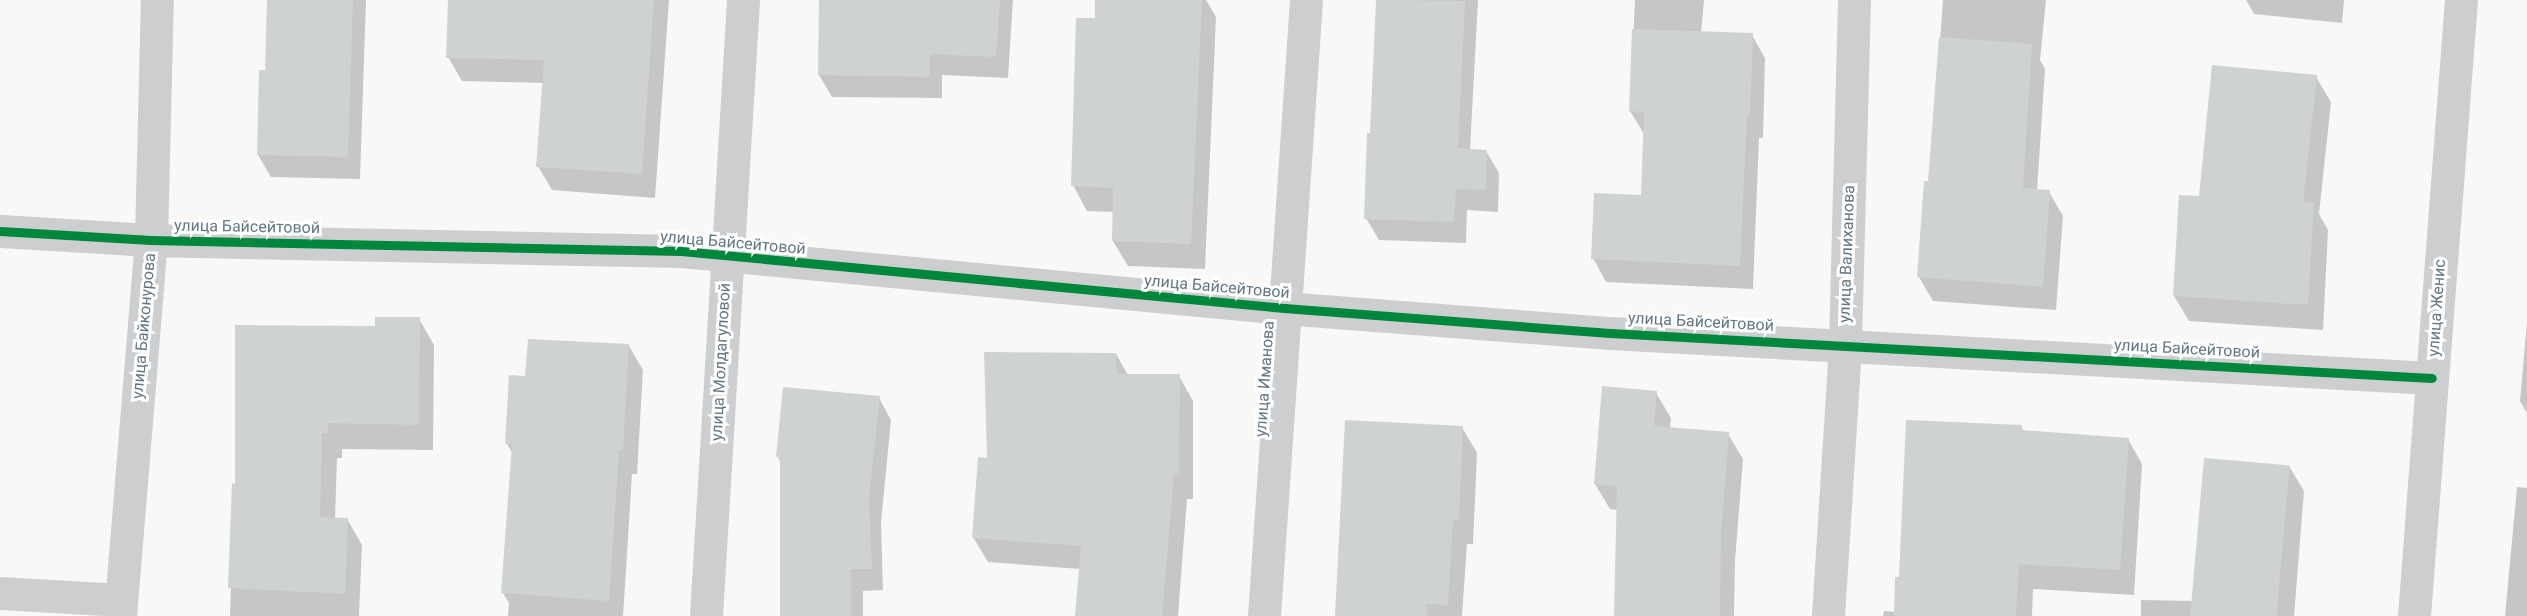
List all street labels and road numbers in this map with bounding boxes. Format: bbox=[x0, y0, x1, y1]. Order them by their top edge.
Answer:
street label: улица Валиханова bbox=[1835, 185, 1859, 323]
street label: улица Байсейтовой bbox=[174, 216, 320, 238]
street label: улица Байсейтовой bbox=[659, 227, 807, 259]
street label: улица Байконурова bbox=[128, 252, 160, 400]
street label: улица Женис bbox=[2424, 259, 2450, 357]
street label: улица Байсейтовой bbox=[1143, 271, 1291, 303]
street label: улица Молдагуловой bbox=[707, 282, 735, 442]
street label: улица Байсейтовой bbox=[1628, 309, 1774, 335]
street label: улица Иманова bbox=[1251, 320, 1279, 438]
street label: улица Байсейтовой bbox=[2114, 336, 2260, 362]

